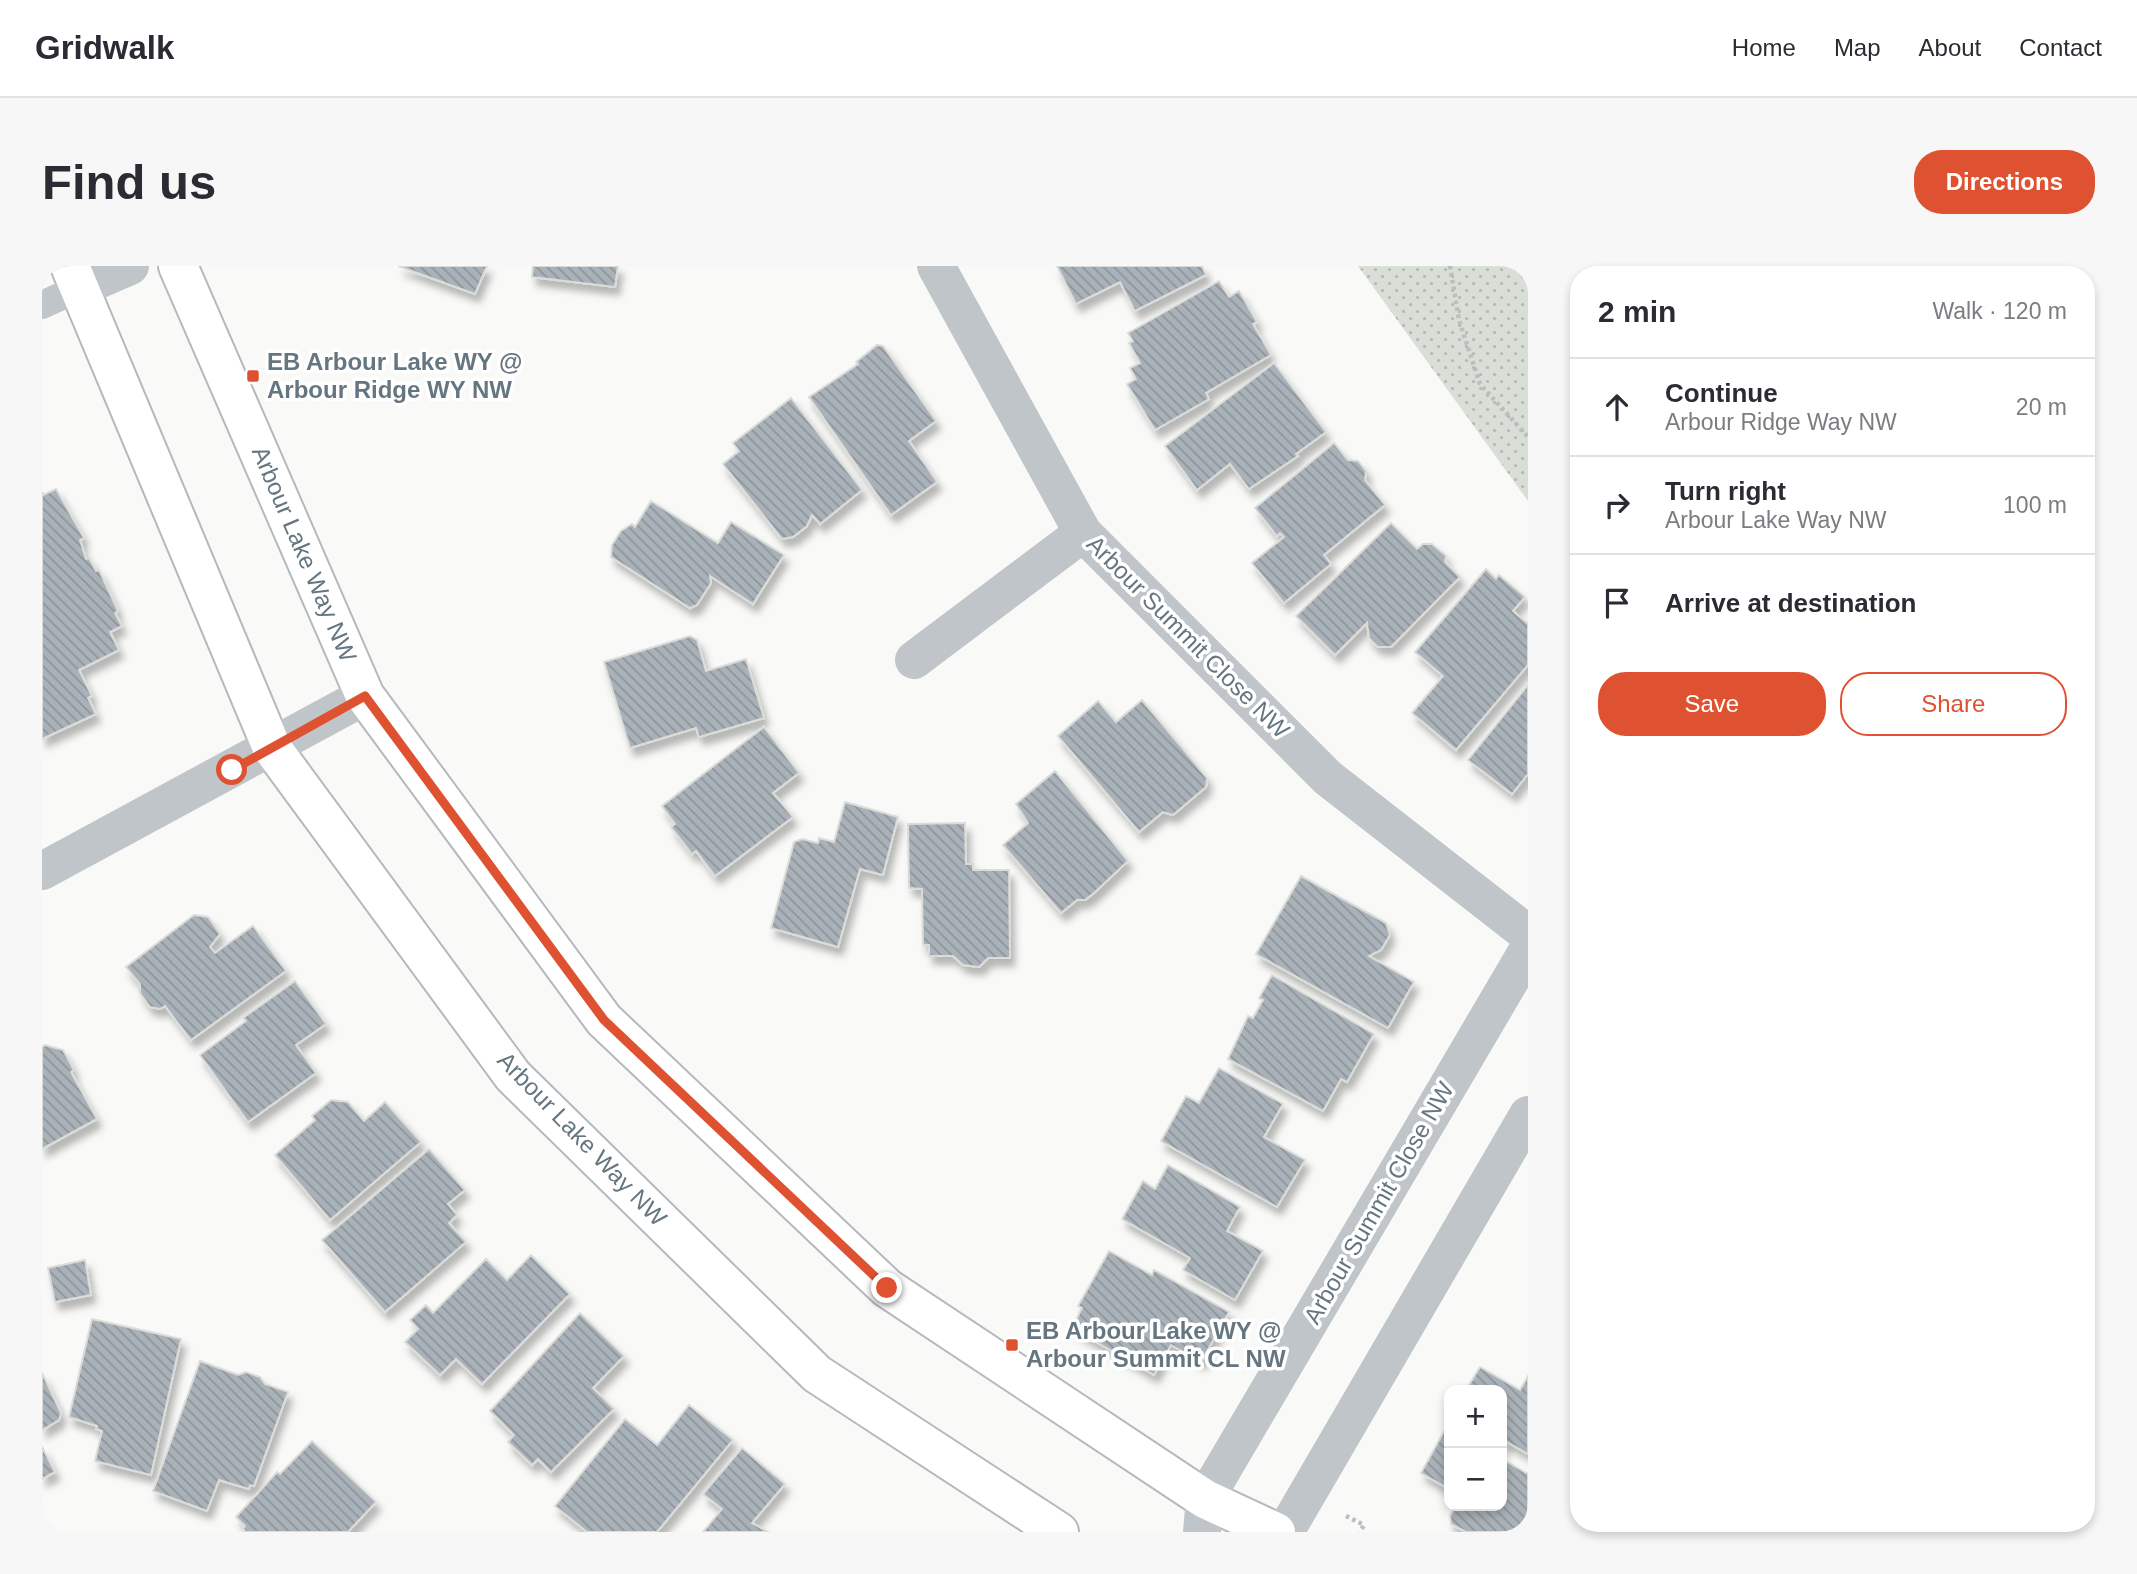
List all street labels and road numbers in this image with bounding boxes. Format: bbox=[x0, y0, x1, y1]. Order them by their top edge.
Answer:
street label: Arbour Lake Way NW bbox=[247, 442, 362, 666]
street label: Arbour Summit Close NW bbox=[1082, 530, 1295, 744]
street label: Arbour Lake Way NW bbox=[492, 1046, 673, 1231]
street label: Arbour Summit Close NW bbox=[1298, 1077, 1459, 1328]

